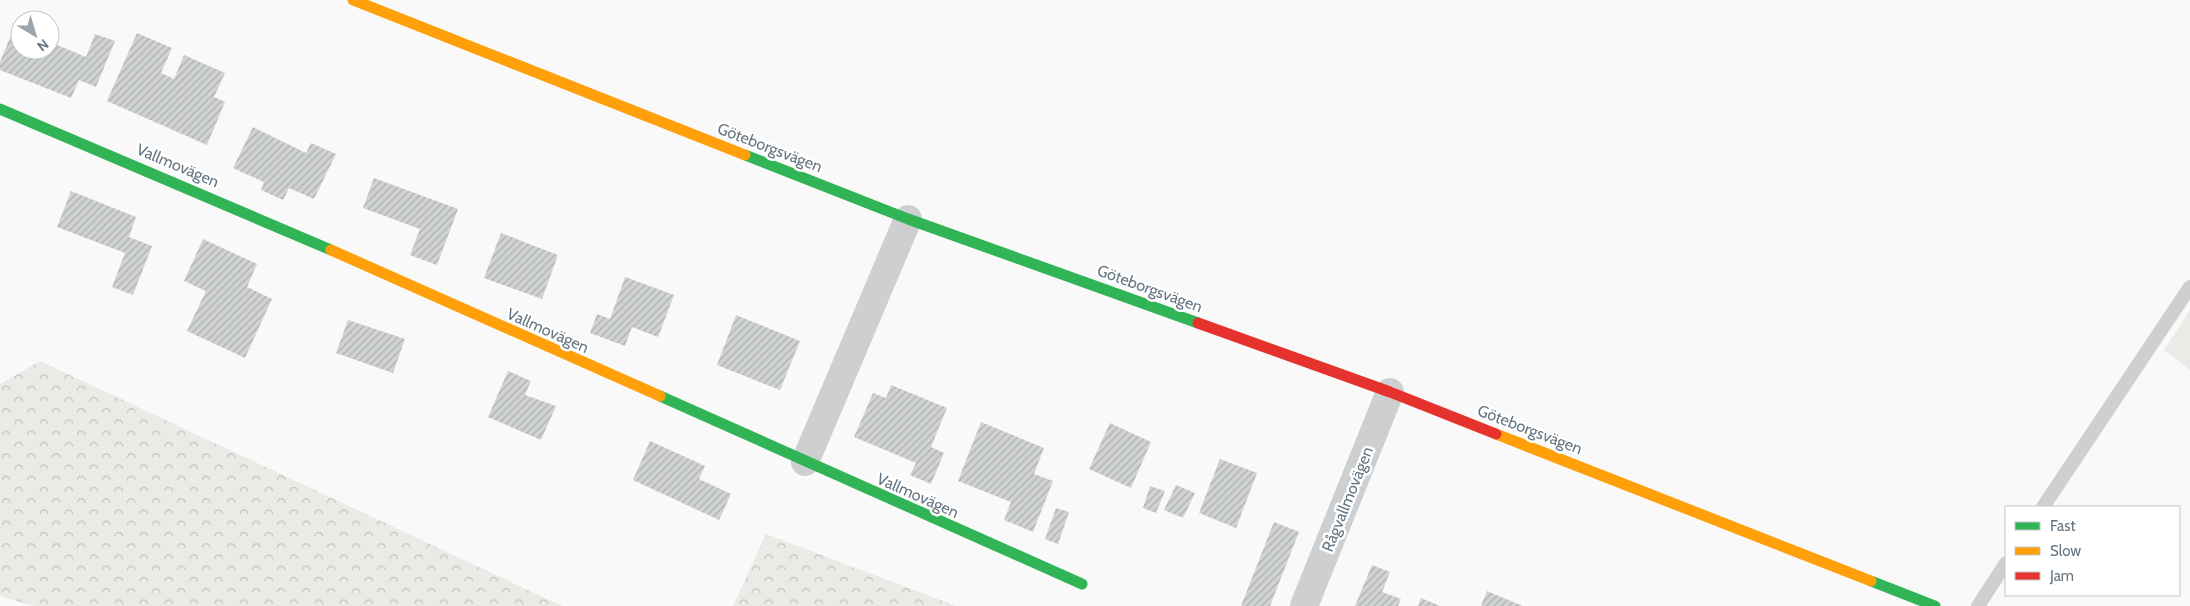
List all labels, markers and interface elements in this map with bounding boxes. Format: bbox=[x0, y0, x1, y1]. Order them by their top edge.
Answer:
north arrow bbox=[10, 10, 60, 60]
text: N bbox=[34, 35, 52, 55]
street label: Göteborgsvägen bbox=[715, 119, 825, 176]
street label: Vallmovägen bbox=[134, 140, 222, 191]
street label: Göteborgsvägen bbox=[1095, 261, 1205, 316]
street label: Vallmovägen bbox=[504, 304, 592, 357]
street label: Göteborgsvägen bbox=[1475, 401, 1585, 458]
street label: Rågvallmovägen bbox=[1318, 444, 1377, 554]
street label: Vallmovägen bbox=[874, 469, 962, 522]
legend bbox=[2005, 506, 2180, 596]
text: Fast bbox=[2050, 517, 2075, 535]
text: Slow bbox=[2050, 542, 2081, 560]
text: Jam bbox=[2049, 567, 2074, 585]

